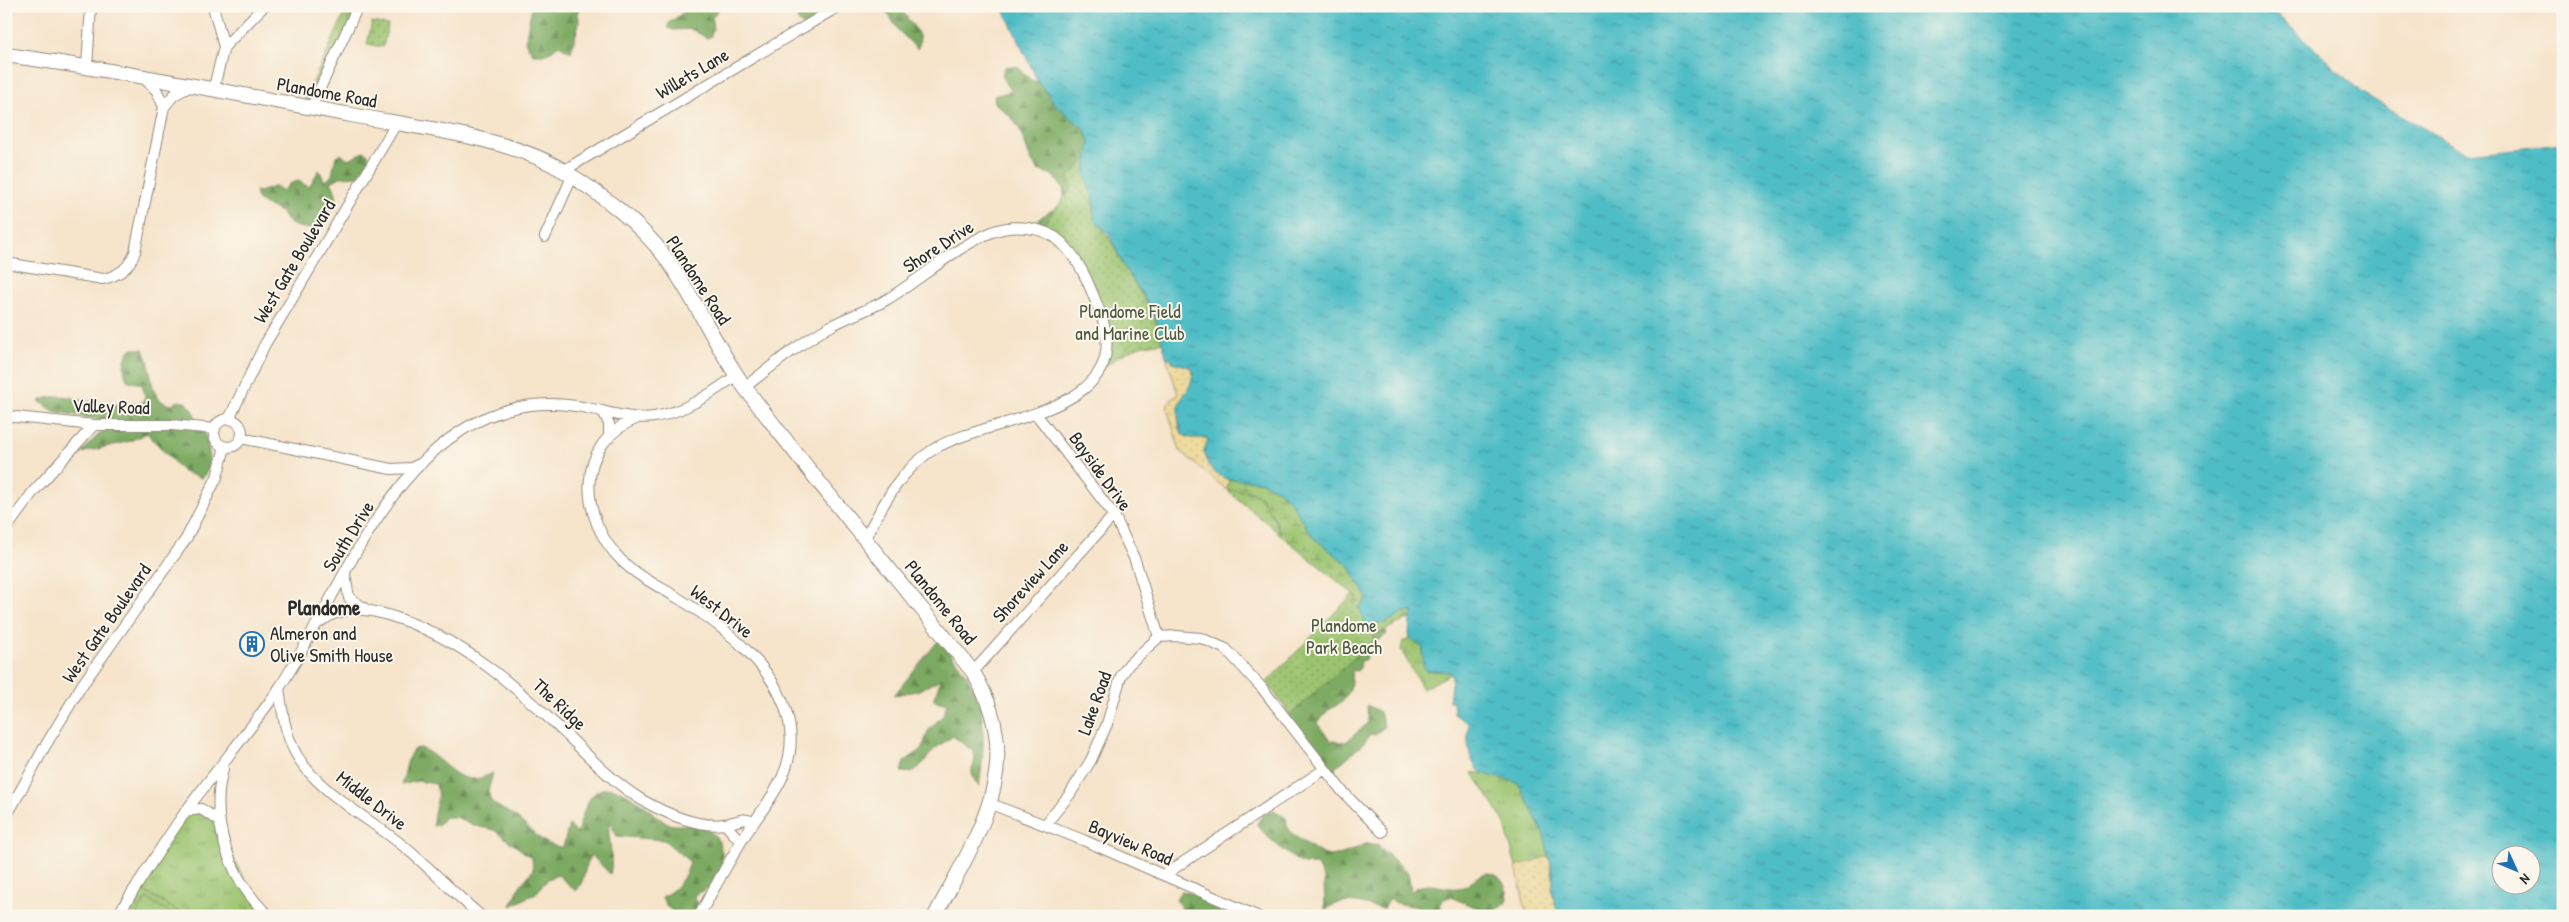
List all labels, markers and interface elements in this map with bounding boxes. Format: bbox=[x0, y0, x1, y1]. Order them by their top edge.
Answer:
street label: Willets Lane bbox=[651, 41, 734, 105]
street label: Plandome Road bbox=[275, 70, 380, 114]
street label: West Gate Boulevard bbox=[247, 194, 341, 328]
street label: Shore Drive bbox=[898, 213, 979, 279]
street label: Plandome Road bbox=[661, 230, 738, 330]
park label: Plandome Field and Marine Club bbox=[1075, 298, 1185, 346]
street label: Valley Road bbox=[72, 392, 151, 420]
street label: Bayside Drive bbox=[1064, 426, 1139, 516]
street label: South Drive bbox=[316, 495, 380, 576]
street label: Shoreview Lane bbox=[986, 534, 1074, 628]
street label: Plandome Road bbox=[899, 554, 983, 650]
street label: West Gate Boulevard bbox=[55, 558, 157, 688]
street label: West Drive bbox=[685, 578, 759, 644]
district label: Plandome bbox=[288, 593, 361, 622]
park label: Plandome Park Beach bbox=[1306, 612, 1382, 660]
place label: Almeron and Olive Smith House bbox=[270, 620, 394, 668]
building icon: Almeron and Olive Smith House bbox=[239, 631, 265, 657]
street label: Lake Road bbox=[1071, 667, 1118, 738]
street label: The Ridge bbox=[527, 672, 593, 736]
street label: Middle Drive bbox=[331, 764, 413, 836]
street label: Bayview Road bbox=[1085, 813, 1178, 872]
north arrow bbox=[2492, 844, 2542, 894]
text: N bbox=[2516, 870, 2535, 889]

